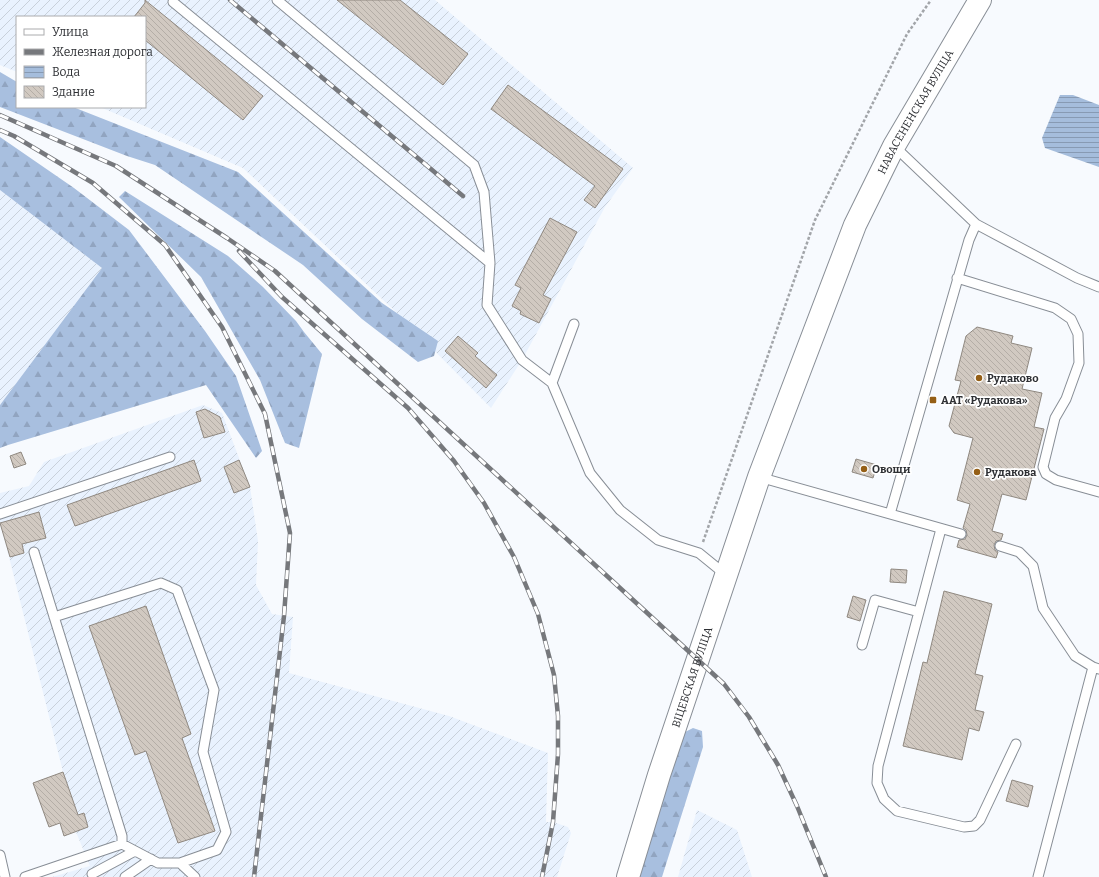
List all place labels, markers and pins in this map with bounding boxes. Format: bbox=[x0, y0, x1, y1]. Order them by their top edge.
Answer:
place label: Рудаково bbox=[987, 372, 1039, 385]
marker: Рудаково bbox=[974, 373, 984, 383]
place label: ААТ «Рудакова» bbox=[941, 394, 1028, 407]
marker: ААТ «Рудакова» bbox=[928, 395, 938, 405]
place label: Овощи bbox=[872, 463, 911, 476]
marker: Овощи bbox=[859, 464, 869, 474]
place label: Рудакова bbox=[985, 466, 1037, 479]
marker: Рудакова bbox=[972, 467, 982, 477]

